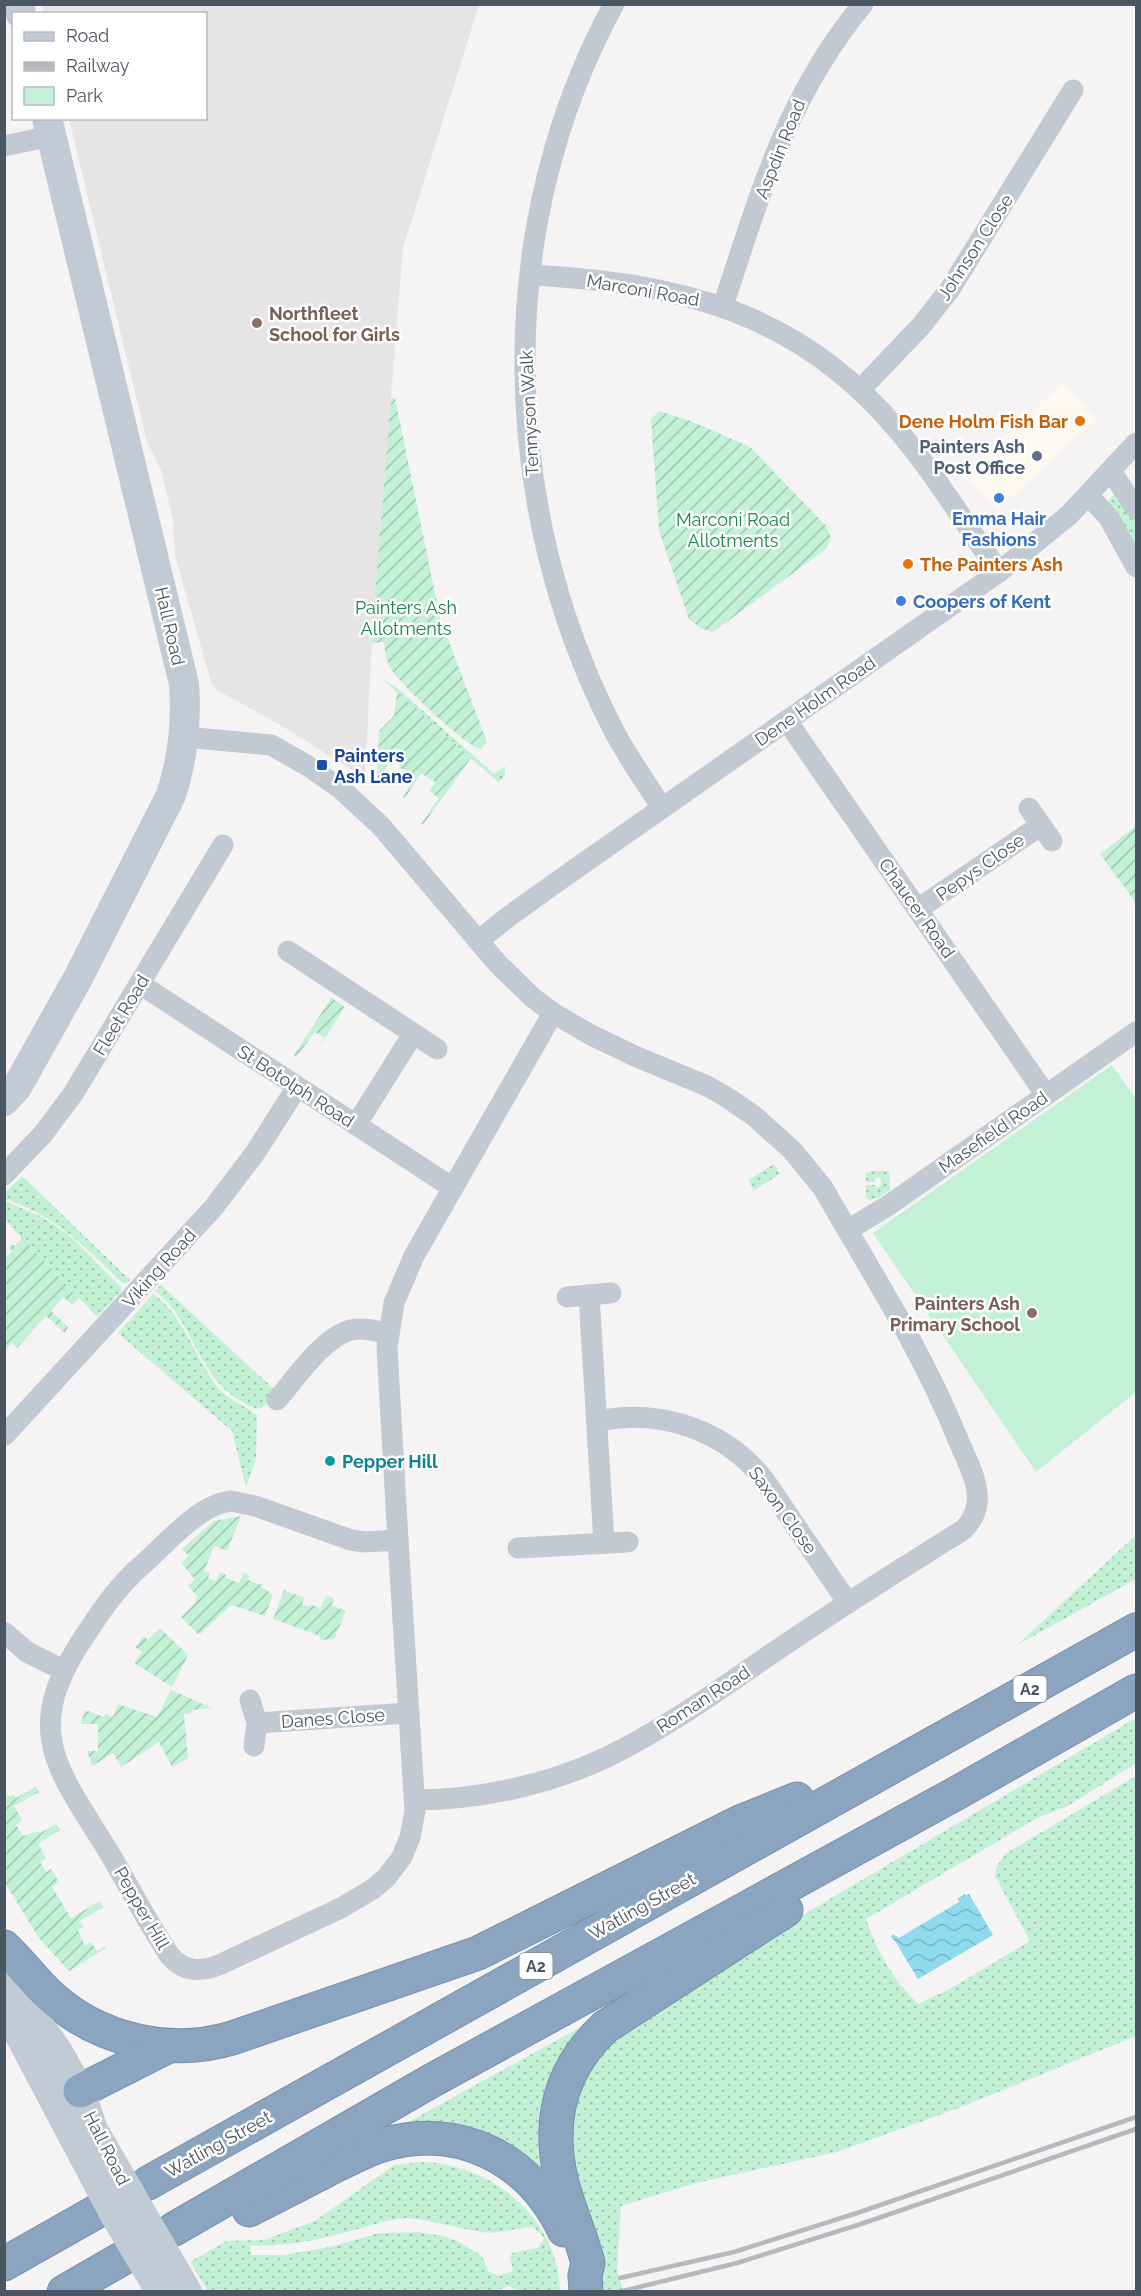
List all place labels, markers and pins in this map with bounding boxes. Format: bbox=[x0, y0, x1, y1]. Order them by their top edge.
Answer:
place label: Northfleet School for Girls bbox=[269, 303, 400, 345]
marker: Northfleet School for Girls bbox=[250, 316, 264, 330]
place label: Dene Holm Fish Bar bbox=[899, 411, 1068, 432]
marker: Dene Holm Fish Bar bbox=[1073, 414, 1087, 428]
place label: Painters Ash Post Office bbox=[919, 436, 1025, 478]
marker: Painters Ash Post Office bbox=[1030, 449, 1044, 463]
marker: Emma Hair Fashions bbox=[992, 491, 1006, 505]
place label: Emma Hair Fashions bbox=[952, 508, 1046, 550]
place label: The Painters Ash bbox=[920, 554, 1063, 575]
marker: The Painters Ash bbox=[901, 557, 915, 571]
place label: Coopers of Kent bbox=[913, 591, 1051, 612]
marker: Coopers of Kent bbox=[894, 594, 908, 608]
place label: Painters Ash Lane bbox=[334, 745, 413, 787]
marker: Painters Ash Lane bbox=[315, 758, 329, 772]
place label: Painters Ash Primary School bbox=[890, 1293, 1020, 1335]
marker: Painters Ash Primary School bbox=[1025, 1306, 1039, 1320]
place label: Pepper Hill bbox=[342, 1451, 438, 1472]
marker: Pepper Hill bbox=[323, 1454, 337, 1468]

